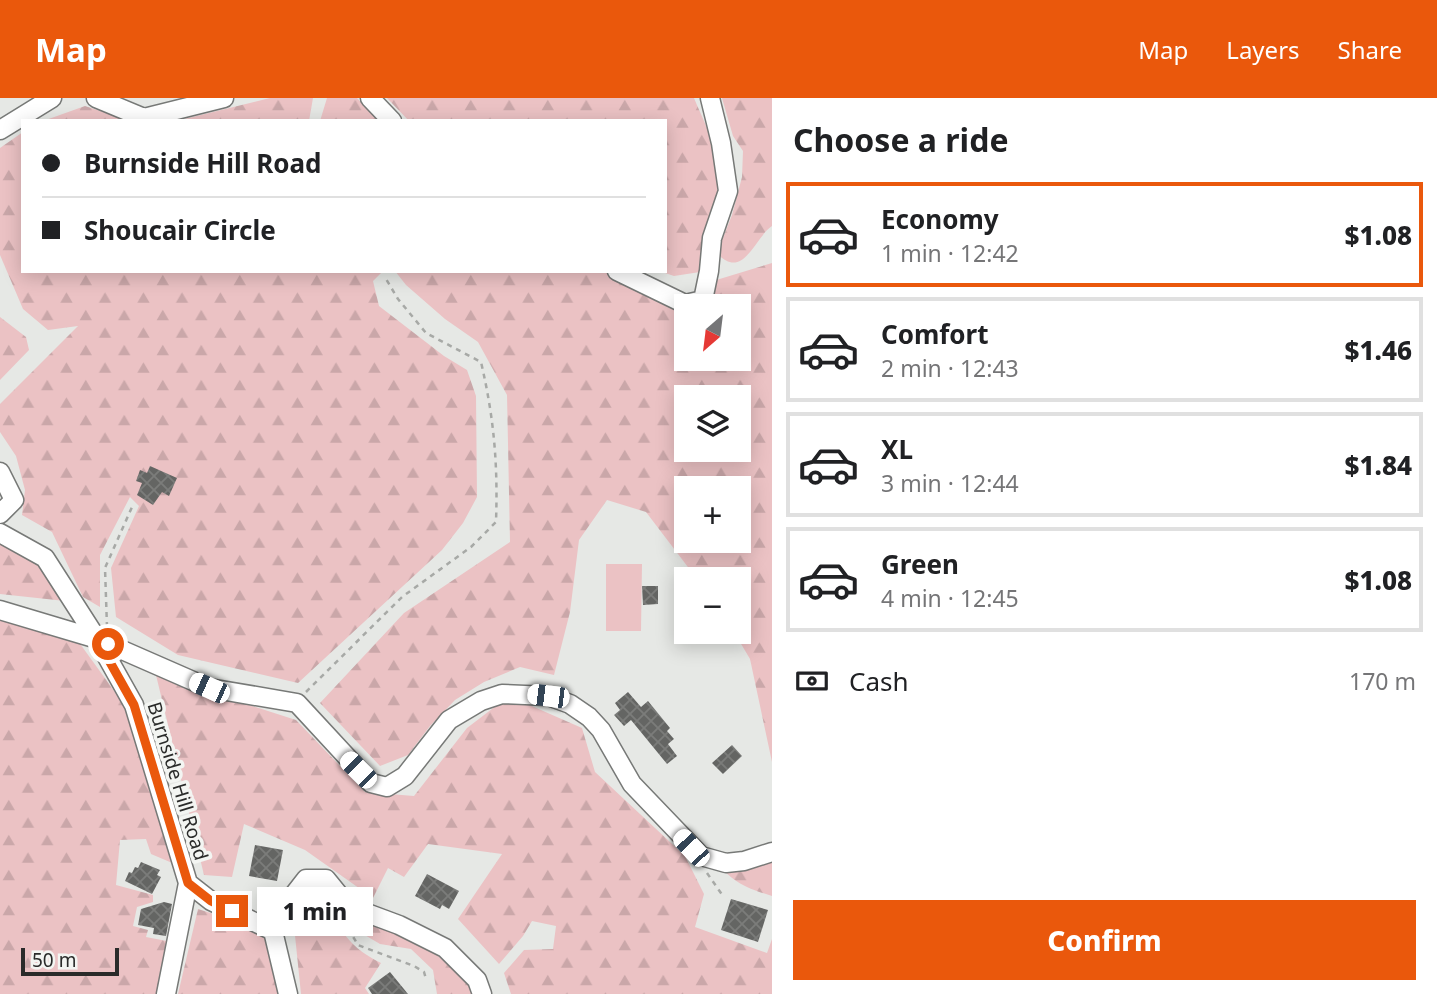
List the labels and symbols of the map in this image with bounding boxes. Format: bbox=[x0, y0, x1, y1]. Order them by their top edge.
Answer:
north arrow bbox=[674, 294, 751, 371]
route start bbox=[92, 628, 124, 660]
car bbox=[186, 670, 233, 706]
car bbox=[526, 683, 571, 709]
street label: Burnside Hill Road bbox=[142, 699, 214, 863]
car bbox=[336, 748, 381, 792]
car bbox=[669, 825, 714, 871]
callout: 1 min bbox=[256, 886, 372, 936]
route end bbox=[216, 895, 248, 927]
scale bar bbox=[21, 945, 119, 977]

